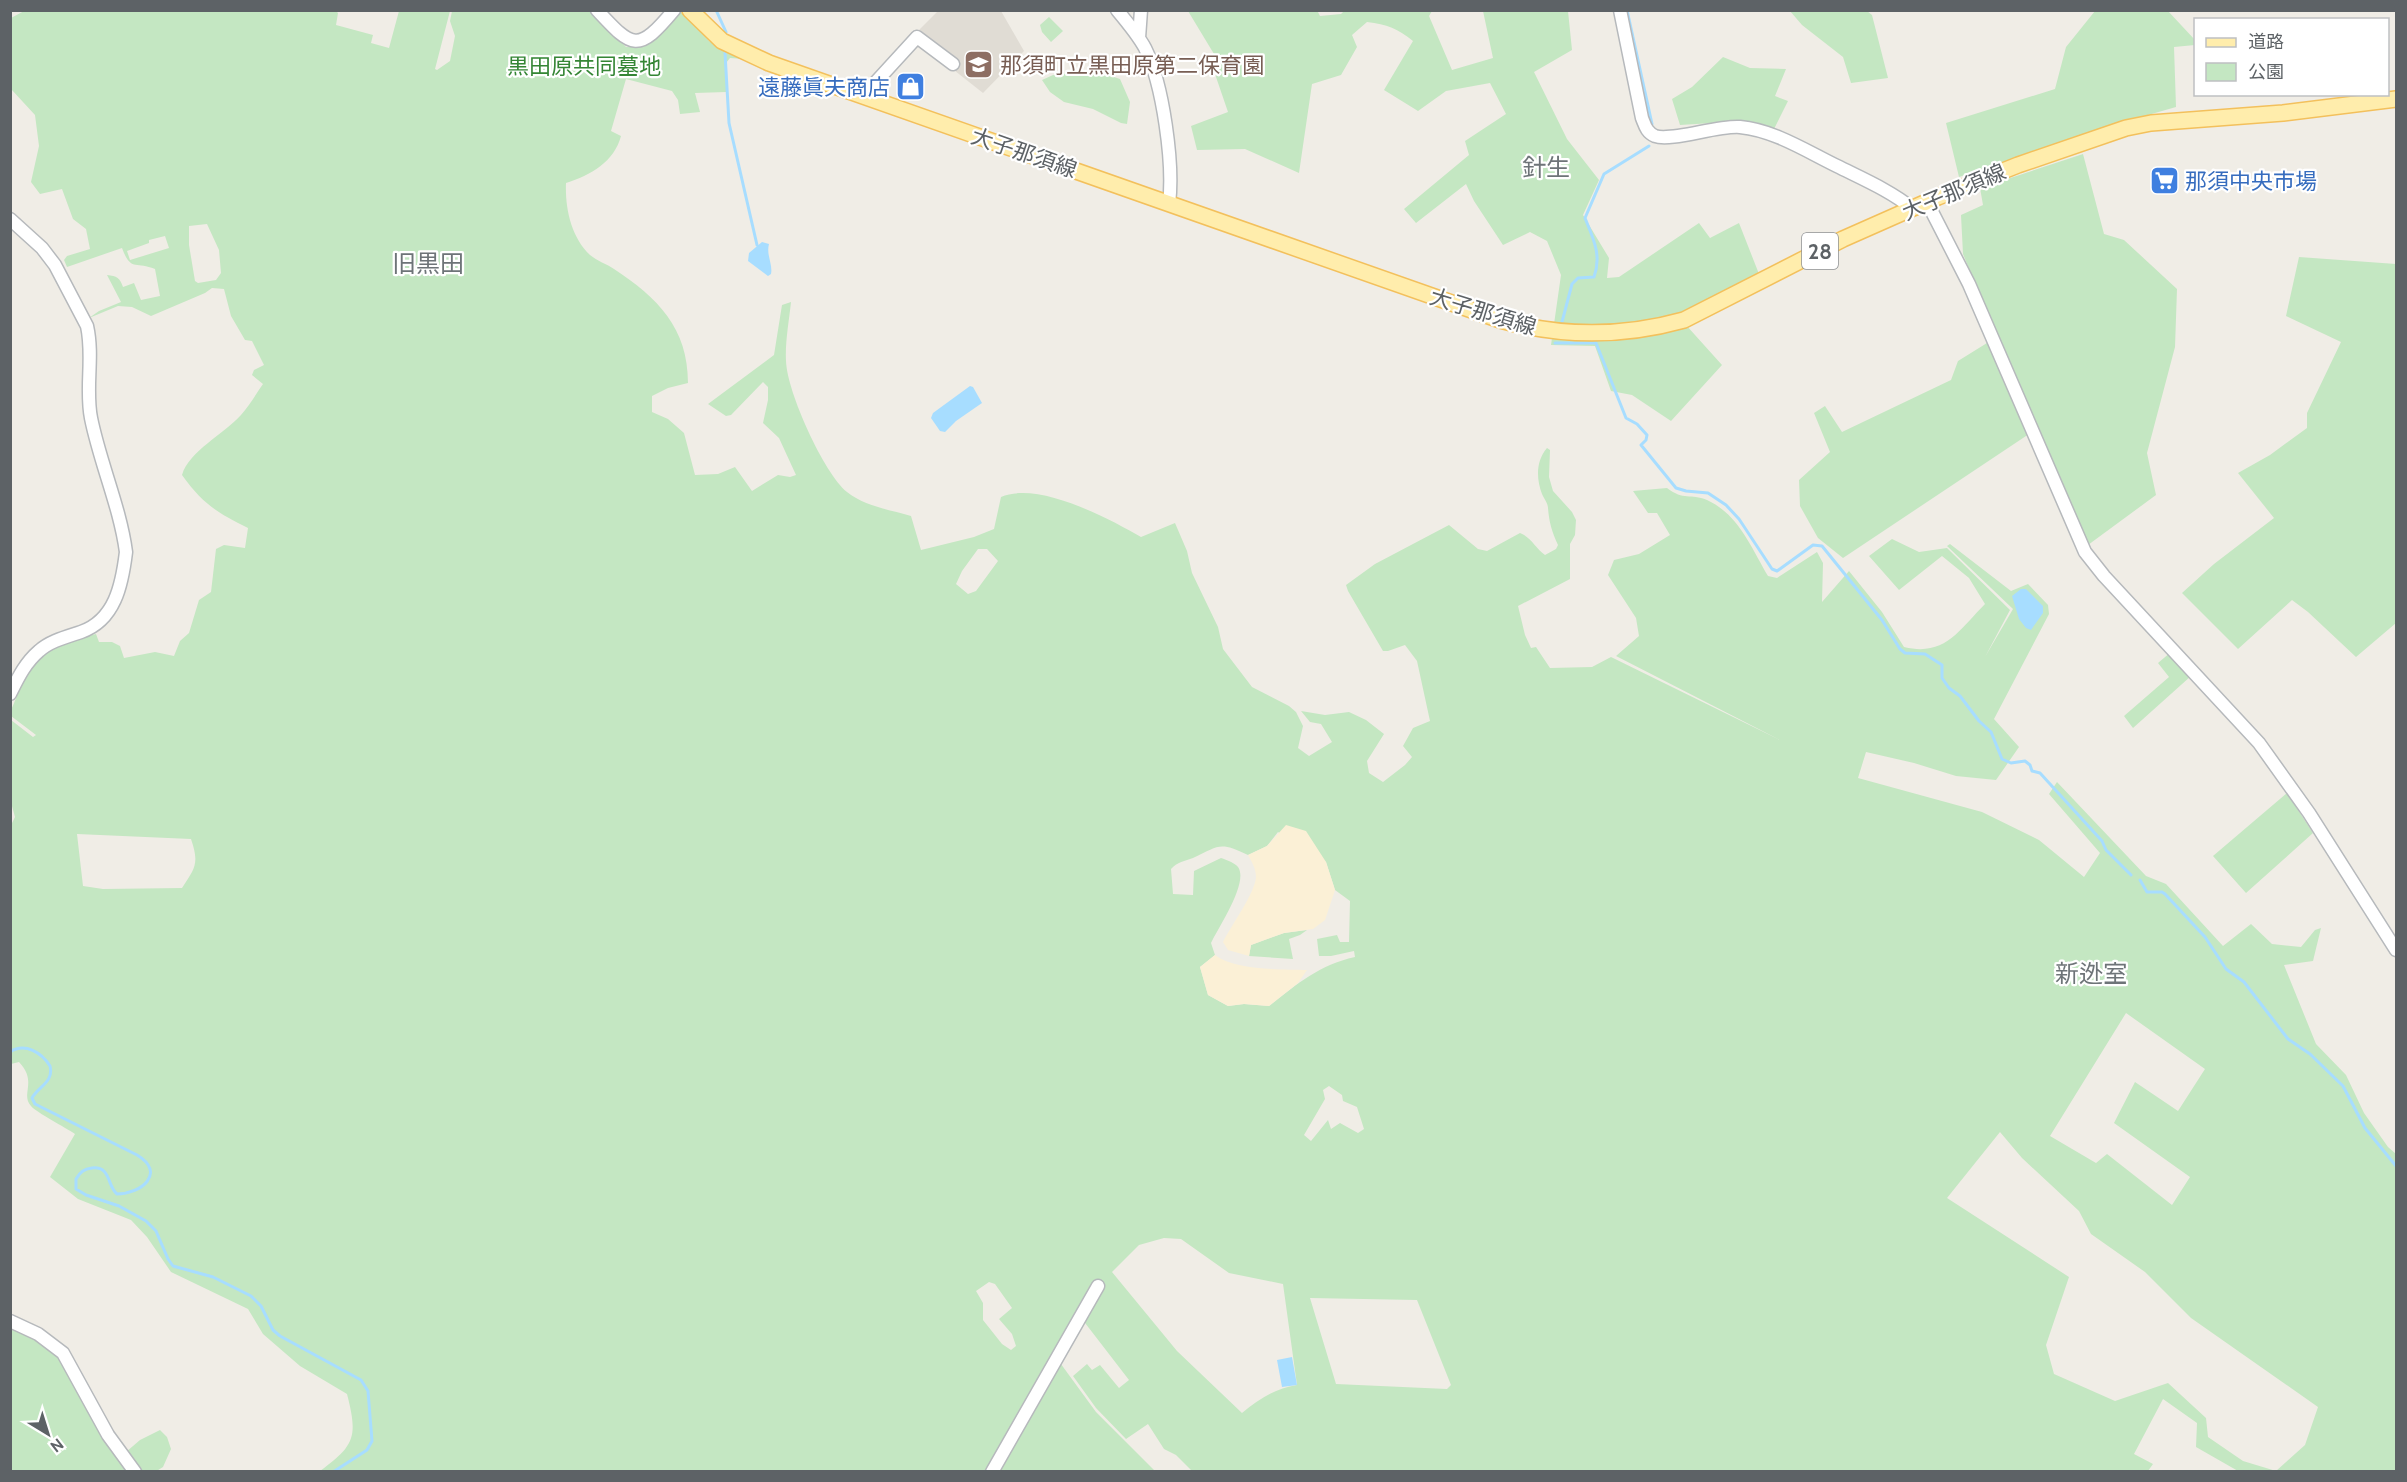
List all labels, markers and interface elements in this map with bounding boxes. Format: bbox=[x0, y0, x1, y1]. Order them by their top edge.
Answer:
legend bbox=[2194, 18, 2389, 96]
text: 道路 bbox=[2248, 31, 2284, 53]
school or university icon: 那須町立黒田原第二保育園 bbox=[963, 49, 995, 81]
place label: 那須町立黒田原第二保育園 bbox=[1000, 52, 1264, 79]
park label: 黒田原共同墓地 bbox=[507, 53, 661, 80]
text: 公園 bbox=[2248, 61, 2284, 83]
shop icon: 遠藤眞夫商店 bbox=[895, 71, 927, 103]
place label: 遠藤眞夫商店 bbox=[758, 74, 890, 101]
street label: 大子那須線 bbox=[968, 122, 1080, 184]
district label: 針生 bbox=[1522, 153, 1570, 182]
street label: 大子那須線 bbox=[1898, 158, 2010, 226]
supermarket icon: 那須中央市場 bbox=[2148, 165, 2180, 197]
place label: 那須中央市場 bbox=[2185, 168, 2317, 195]
road number: 28 bbox=[1802, 233, 1838, 269]
district label: 旧黒田 bbox=[392, 249, 464, 278]
street label: 大子那須線 bbox=[1426, 283, 1540, 341]
district label: 新迯室 bbox=[2055, 959, 2127, 988]
north arrow bbox=[18, 1404, 78, 1464]
text: N bbox=[47, 1434, 67, 1456]

